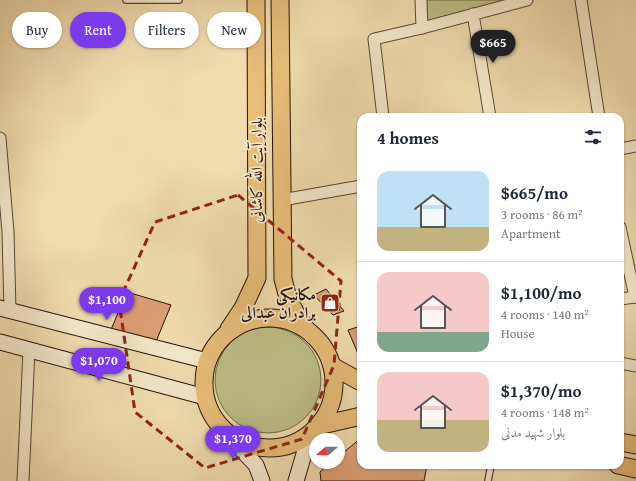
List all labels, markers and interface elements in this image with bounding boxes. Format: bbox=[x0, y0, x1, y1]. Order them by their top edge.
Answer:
chip: Buy bbox=[12, 12, 62, 48]
chip: Rent bbox=[70, 12, 126, 48]
chip: Filters bbox=[134, 12, 199, 48]
chip: New bbox=[207, 12, 261, 48]
pin: $665 bbox=[469, 30, 517, 64]
text: $665 bbox=[480, 33, 506, 52]
street label: بلوار آیت الله کاشانی bbox=[244, 117, 268, 223]
text: 4 homes bbox=[377, 125, 439, 150]
icon: filters bbox=[582, 126, 604, 148]
text: $665/mo bbox=[501, 180, 568, 205]
icon: home bbox=[409, 187, 457, 235]
text: 3 rooms · 86 m² bbox=[501, 205, 583, 224]
text: Apartment bbox=[501, 224, 561, 243]
text: $1,100/mo bbox=[501, 280, 582, 305]
place label: مکانیکی برادران عبدالی bbox=[240, 282, 316, 324]
pin: $1,100 bbox=[74, 287, 140, 321]
icon: home bbox=[409, 288, 457, 336]
text: $1,100 bbox=[88, 290, 126, 309]
shop icon: مکانیکی برادران عبدالی bbox=[319, 292, 341, 314]
text: 4 rooms · 140 m² bbox=[501, 305, 589, 324]
text: House bbox=[501, 324, 535, 343]
pin: $1,070 bbox=[66, 348, 132, 382]
text: $1,070 bbox=[80, 351, 118, 370]
text: $1,370/mo bbox=[501, 378, 582, 403]
icon: home bbox=[409, 388, 457, 436]
text: 4 rooms · 148 m² bbox=[501, 403, 589, 422]
text: بلوار شهید مدنی bbox=[501, 423, 565, 442]
pin: $1,370 bbox=[200, 426, 266, 460]
text: $1,370 bbox=[214, 429, 252, 448]
north arrow bbox=[309, 433, 345, 469]
map controls bbox=[309, 433, 345, 469]

